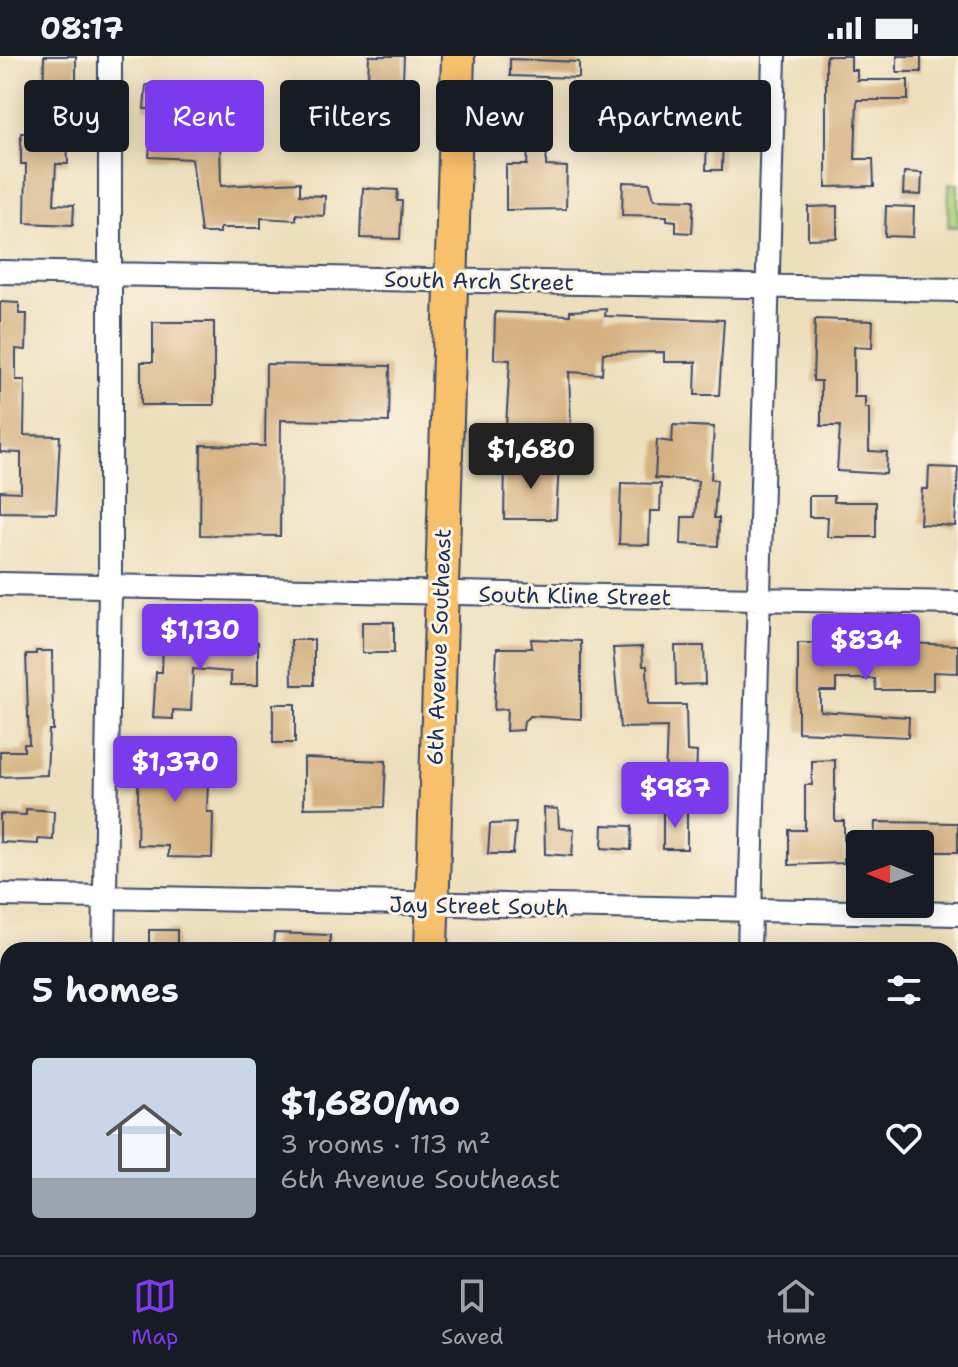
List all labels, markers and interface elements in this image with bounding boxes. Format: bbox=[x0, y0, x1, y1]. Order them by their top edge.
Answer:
text: 08:17 bbox=[40, 8, 123, 49]
chip: Buy bbox=[24, 80, 129, 152]
chip: Rent bbox=[145, 80, 264, 152]
chip: Filters bbox=[280, 80, 420, 152]
chip: New bbox=[436, 80, 553, 152]
chip: Apartment bbox=[569, 80, 771, 152]
street label: South Arch Street bbox=[384, 265, 574, 297]
pin: $1,680 bbox=[466, 423, 596, 491]
text: $1,680 bbox=[487, 431, 575, 466]
street label: 6th Avenue Southeast bbox=[420, 528, 458, 766]
street label: South Kline Street bbox=[478, 580, 672, 612]
pin: $1,130 bbox=[135, 604, 265, 672]
text: $1,130 bbox=[160, 612, 240, 647]
pin: $834 bbox=[819, 614, 913, 682]
text: $834 bbox=[830, 622, 902, 657]
pin: $1,370 bbox=[110, 736, 240, 804]
text: $1,370 bbox=[131, 744, 219, 779]
pin: $987 bbox=[628, 762, 722, 830]
text: $987 bbox=[639, 770, 711, 805]
north arrow bbox=[846, 830, 934, 918]
map controls bbox=[846, 830, 934, 918]
street label: Jay Street South bbox=[389, 890, 569, 922]
text: 5 homes bbox=[32, 967, 179, 1013]
icon: filters bbox=[882, 968, 926, 1012]
text: $1,680/mo bbox=[280, 1080, 460, 1126]
icon: home bbox=[96, 1090, 192, 1186]
icon: heart bbox=[882, 1116, 926, 1160]
text: 3 rooms · 113 m² bbox=[280, 1126, 491, 1161]
text: 6th Avenue Southeast bbox=[280, 1161, 560, 1196]
tab: Map bbox=[131, 1274, 178, 1351]
tab: Saved bbox=[441, 1274, 504, 1351]
tab: Home bbox=[766, 1274, 827, 1351]

